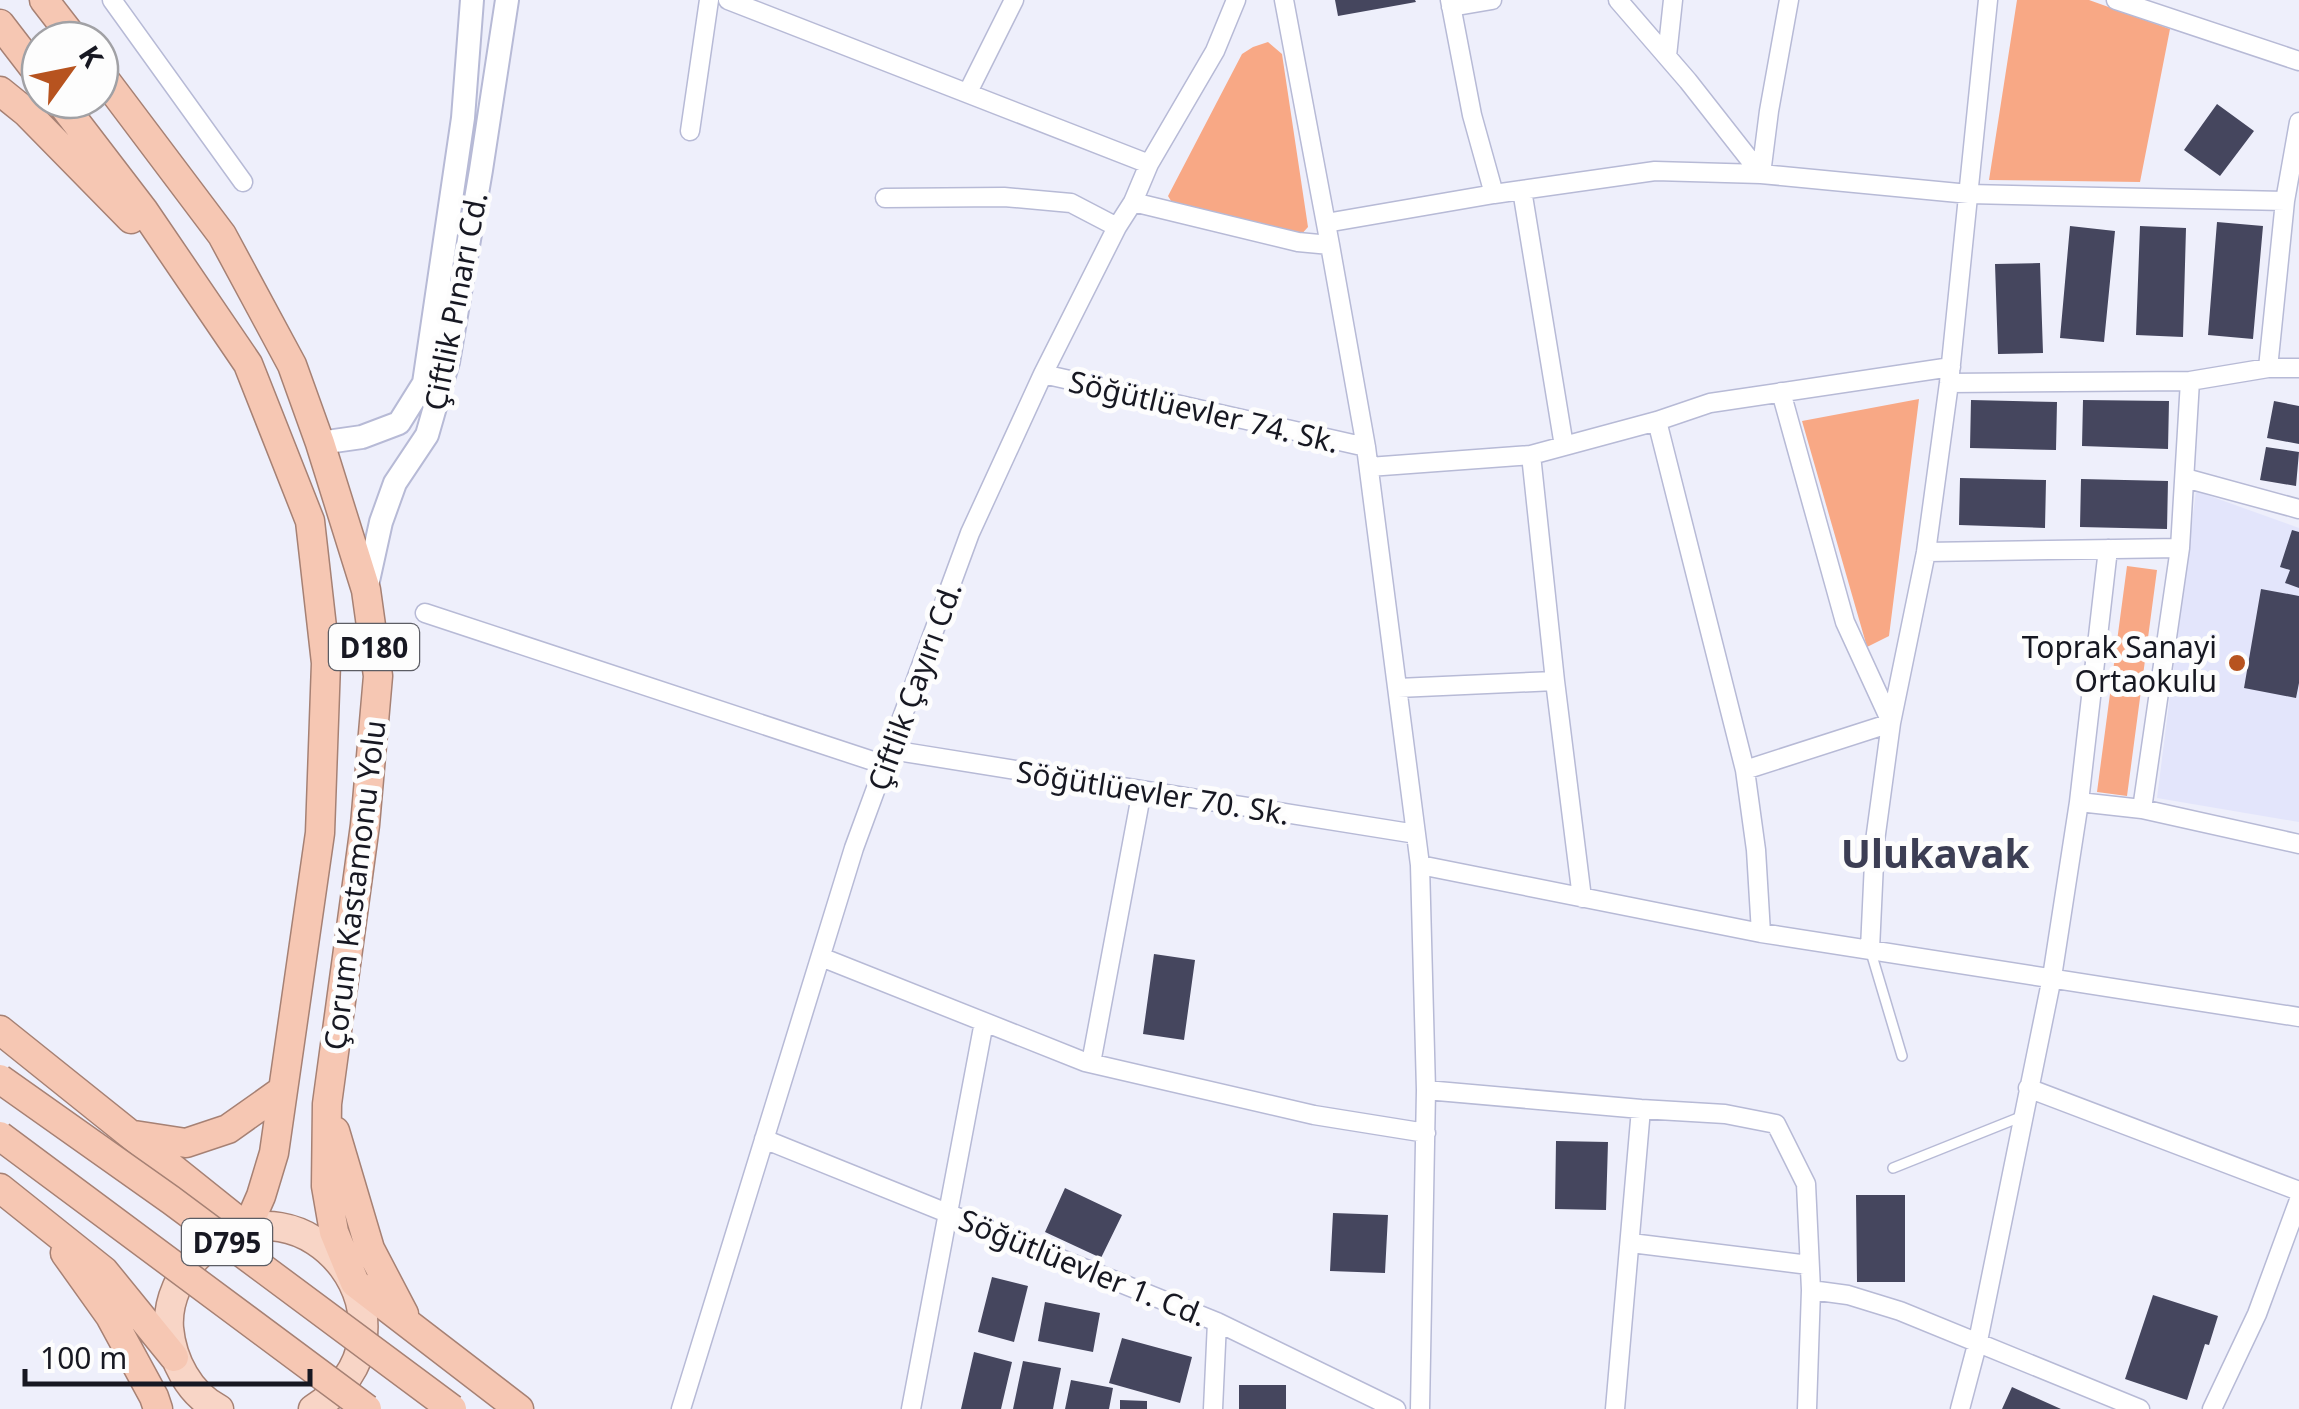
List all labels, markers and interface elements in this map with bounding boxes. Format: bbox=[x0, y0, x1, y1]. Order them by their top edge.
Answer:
north arrow bbox=[20, 20, 120, 120]
text: K bbox=[71, 38, 113, 74]
street label: Çiftlik Pınarı Cd. bbox=[414, 188, 496, 414]
street label: Söğütlüevler 74. Sk. bbox=[1065, 360, 1343, 462]
street label: Çiftlik Çayırı Cd. bbox=[857, 576, 971, 796]
road number: D180 bbox=[329, 624, 419, 670]
place label: Toprak Sanayi Ortaokulu bbox=[2022, 626, 2217, 701]
marker: Toprak Sanayi Ortaokulu bbox=[2226, 652, 2248, 674]
street label: Çorum Kastamonu Yolu bbox=[313, 718, 395, 1052]
street label: Söğütlüevler 70. Sk. bbox=[1014, 750, 1292, 834]
district label: Ulukavak bbox=[1841, 825, 2029, 880]
street label: Söğütlüevler 1. Cd. bbox=[953, 1199, 1213, 1335]
road number: D795 bbox=[182, 1219, 272, 1265]
scale bar bbox=[25, 1324, 310, 1386]
text: 100 m bbox=[40, 1337, 127, 1378]

